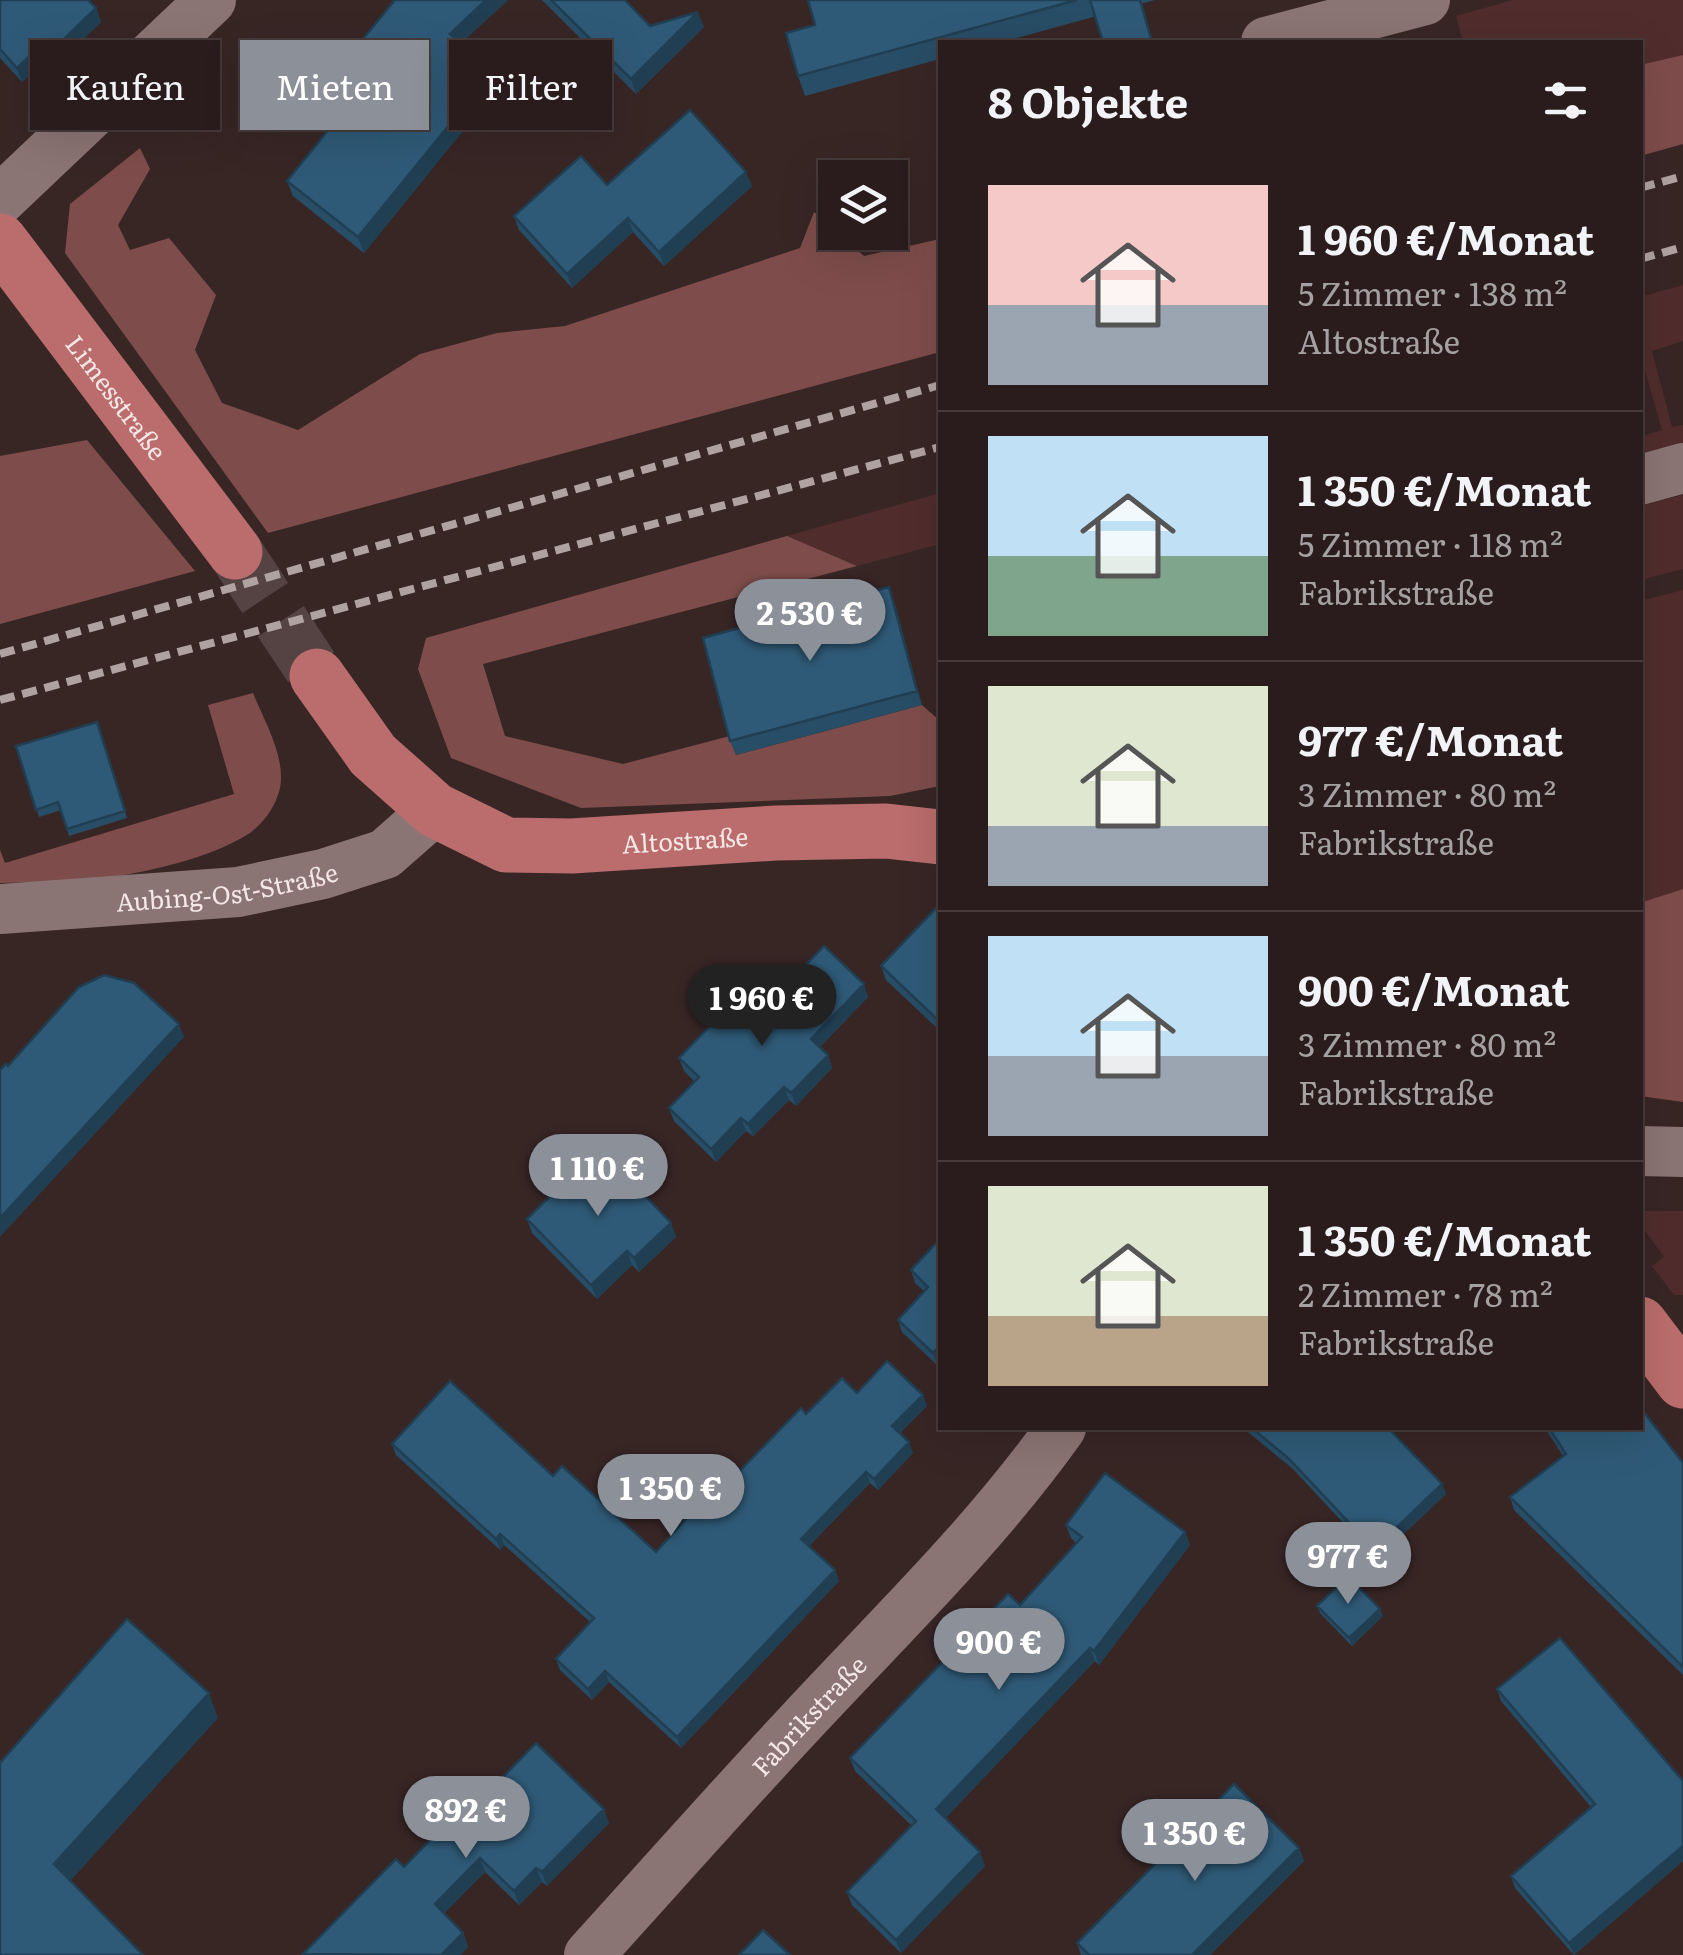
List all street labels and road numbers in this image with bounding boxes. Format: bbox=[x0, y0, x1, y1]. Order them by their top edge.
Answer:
street label: Limesstraße bbox=[58, 326, 177, 467]
street label: Altostraße bbox=[621, 816, 749, 861]
street label: Aubing-Ost-Straße bbox=[115, 852, 342, 919]
street label: Fabrikstraße bbox=[742, 1646, 874, 1783]

